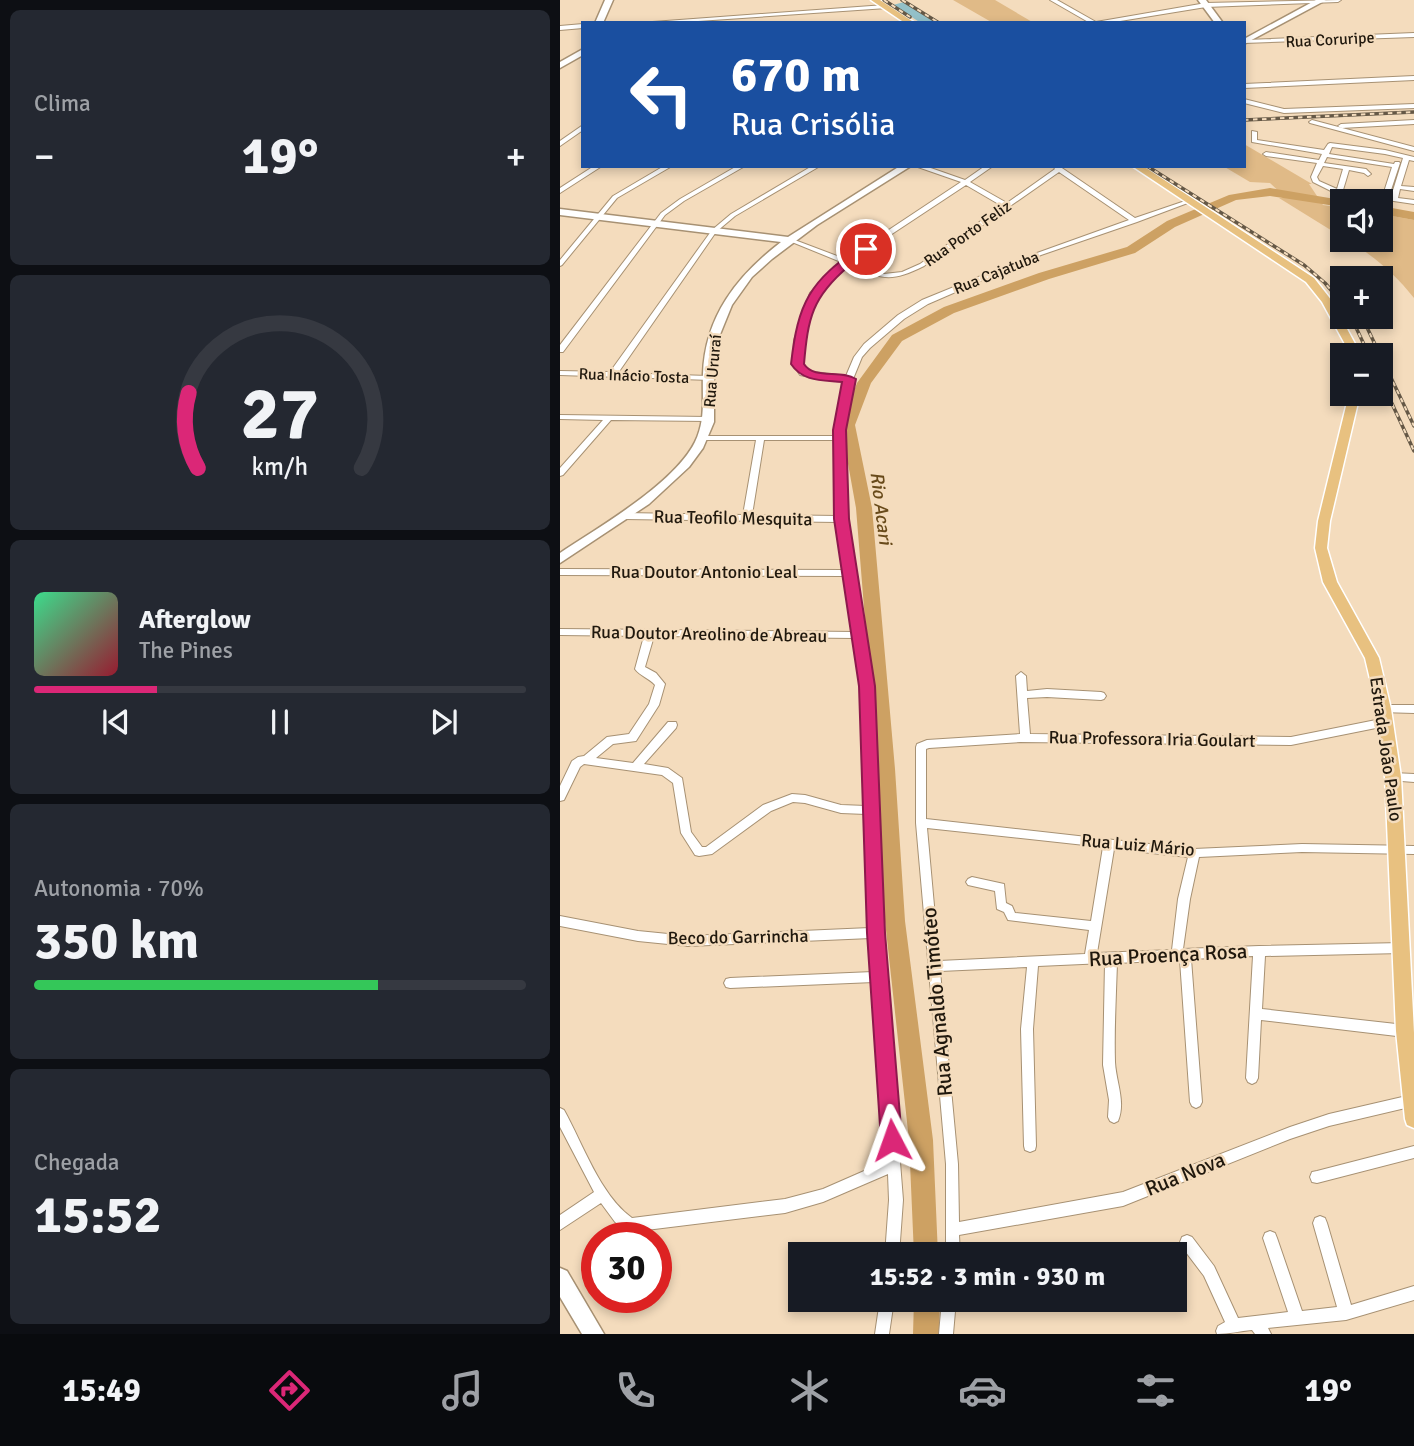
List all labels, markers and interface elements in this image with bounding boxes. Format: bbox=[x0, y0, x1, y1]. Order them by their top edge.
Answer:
street label: Rua Coruripe bbox=[1285, 28, 1375, 52]
text: 670 m bbox=[731, 45, 861, 105]
icon: left bbox=[616, 49, 707, 140]
text: Clima bbox=[34, 89, 91, 118]
text: Rua Crisólia bbox=[731, 105, 895, 144]
text: 19° bbox=[242, 124, 318, 188]
text: − bbox=[34, 133, 55, 180]
text: + bbox=[505, 133, 526, 180]
map controls bbox=[1330, 189, 1393, 406]
button: sound bbox=[1330, 189, 1393, 252]
street label: Rua Porto Feliz bbox=[920, 196, 1015, 271]
pin bbox=[836, 219, 896, 279]
icon: arrive bbox=[847, 230, 885, 268]
street label: Rua Cajatuba bbox=[951, 247, 1042, 299]
button: + bbox=[1330, 266, 1393, 329]
street label: Rua Ururaí bbox=[700, 333, 726, 408]
button: − bbox=[1330, 343, 1393, 406]
street label: Rua Inácio Tosta bbox=[578, 364, 690, 388]
text: 27 bbox=[241, 371, 319, 460]
text: km/h bbox=[252, 451, 308, 482]
water label: Rio Acari bbox=[865, 470, 898, 548]
street label: Rua Teofilo Mesquita bbox=[653, 506, 813, 530]
street label: Rua Doutor Antonio Leal bbox=[611, 561, 798, 583]
text: Afterglow bbox=[139, 604, 251, 636]
street label: Rua Doutor Areolino de Abreau bbox=[591, 621, 827, 647]
text: The Pines bbox=[139, 636, 233, 665]
street label: Estrada João Paulo bbox=[1365, 675, 1407, 823]
icon: previous bbox=[97, 703, 135, 741]
icon: pause bbox=[261, 703, 299, 741]
icon: next bbox=[425, 703, 463, 741]
street label: Rua Professora Iria Goulart bbox=[1048, 726, 1256, 752]
street label: Rua Luiz Mário bbox=[1080, 829, 1196, 861]
text: Autonomia · 70% bbox=[34, 874, 204, 903]
street label: Rua Agnaldo Timóteo bbox=[916, 906, 958, 1098]
text: 350 km bbox=[34, 909, 199, 973]
street label: Beco do Garrincha bbox=[667, 925, 809, 949]
street label: Rua Proença Rosa bbox=[1088, 938, 1248, 972]
position arrow bbox=[855, 1103, 929, 1177]
street label: Rua Nova bbox=[1141, 1146, 1229, 1202]
text: Chegada bbox=[34, 1148, 119, 1177]
text: 15:52 bbox=[34, 1183, 162, 1247]
speed limit sign: 30 bbox=[581, 1222, 672, 1313]
text: 15:52 · 3 min · 930 m bbox=[870, 1261, 1105, 1293]
icon: directions bbox=[265, 1366, 314, 1415]
icon: music bbox=[438, 1366, 487, 1415]
icon: phone bbox=[611, 1366, 660, 1415]
icon: climate bbox=[785, 1366, 834, 1415]
icon: car bbox=[958, 1366, 1007, 1415]
icon: filters bbox=[1131, 1366, 1180, 1415]
text: 15:49 bbox=[62, 1371, 141, 1410]
text: 19° bbox=[1304, 1371, 1352, 1410]

